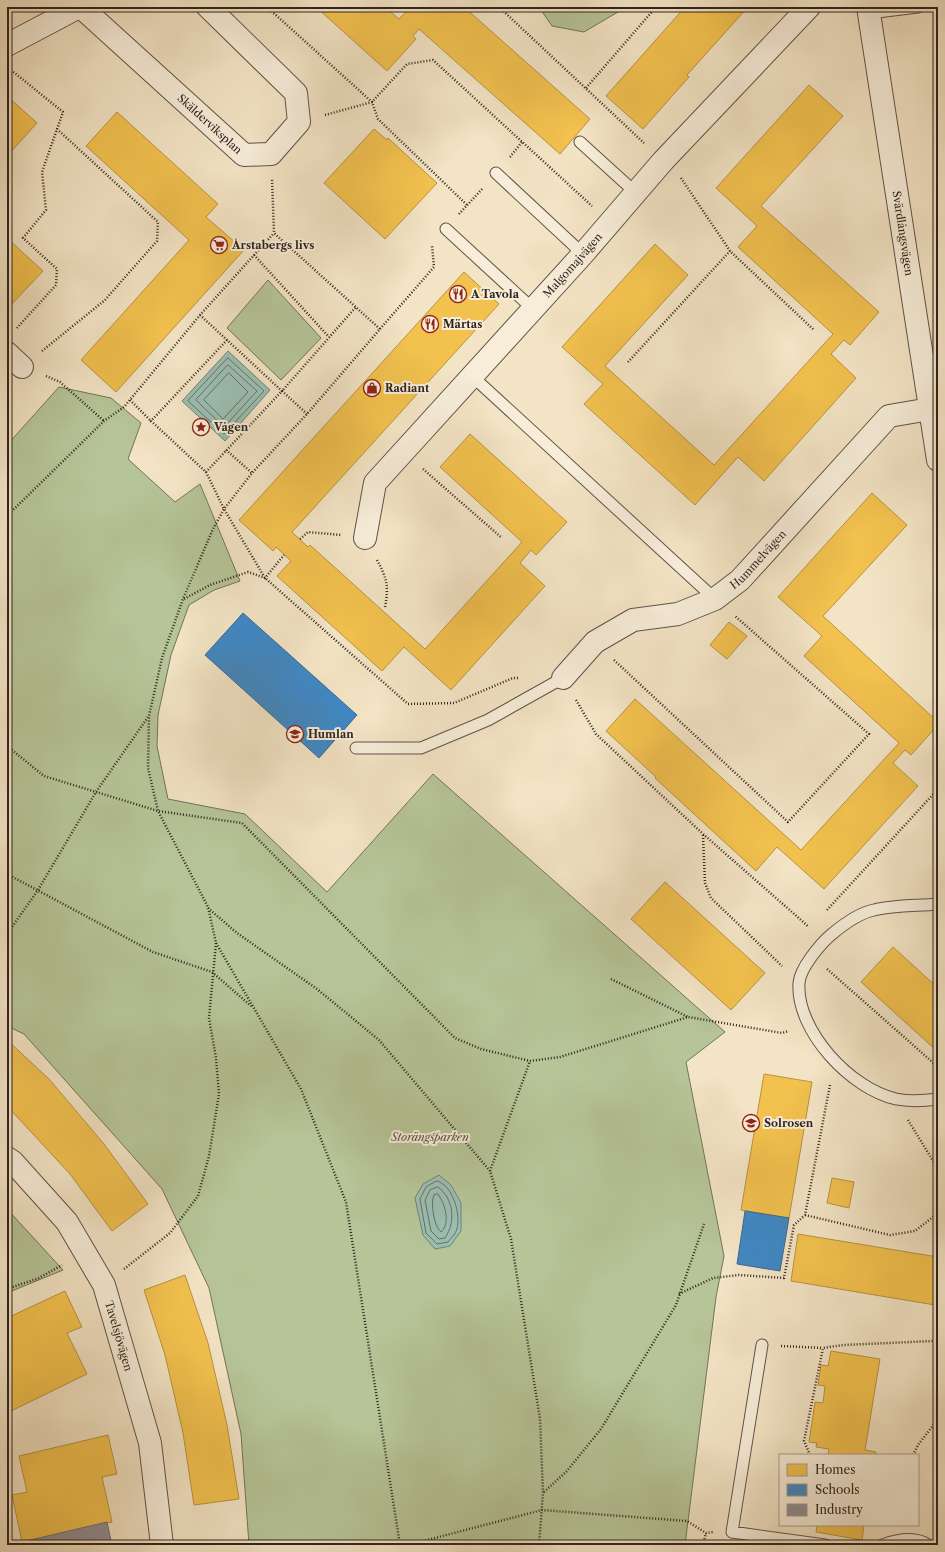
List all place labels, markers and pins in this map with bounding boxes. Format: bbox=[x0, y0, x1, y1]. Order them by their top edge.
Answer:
supermarket icon: Årstabergs livs bbox=[209, 235, 229, 255]
place label: Årstabergs livs bbox=[231, 238, 314, 252]
restaurant icon: A Tavola bbox=[448, 284, 468, 304]
place label: A Tavola bbox=[470, 287, 520, 301]
restaurant icon: Märtas bbox=[420, 314, 440, 334]
place label: Märtas bbox=[443, 317, 482, 331]
shop icon: Radiant bbox=[362, 378, 382, 398]
place label: Radiant bbox=[385, 381, 430, 395]
place icon: Vågen bbox=[191, 417, 211, 437]
place label: Vågen bbox=[213, 420, 249, 434]
school or university icon: Humlan bbox=[285, 724, 305, 744]
place label: Humlan bbox=[308, 727, 354, 741]
school or university icon: Solrosen bbox=[741, 1113, 761, 1133]
place label: Solrosen bbox=[764, 1116, 814, 1130]

